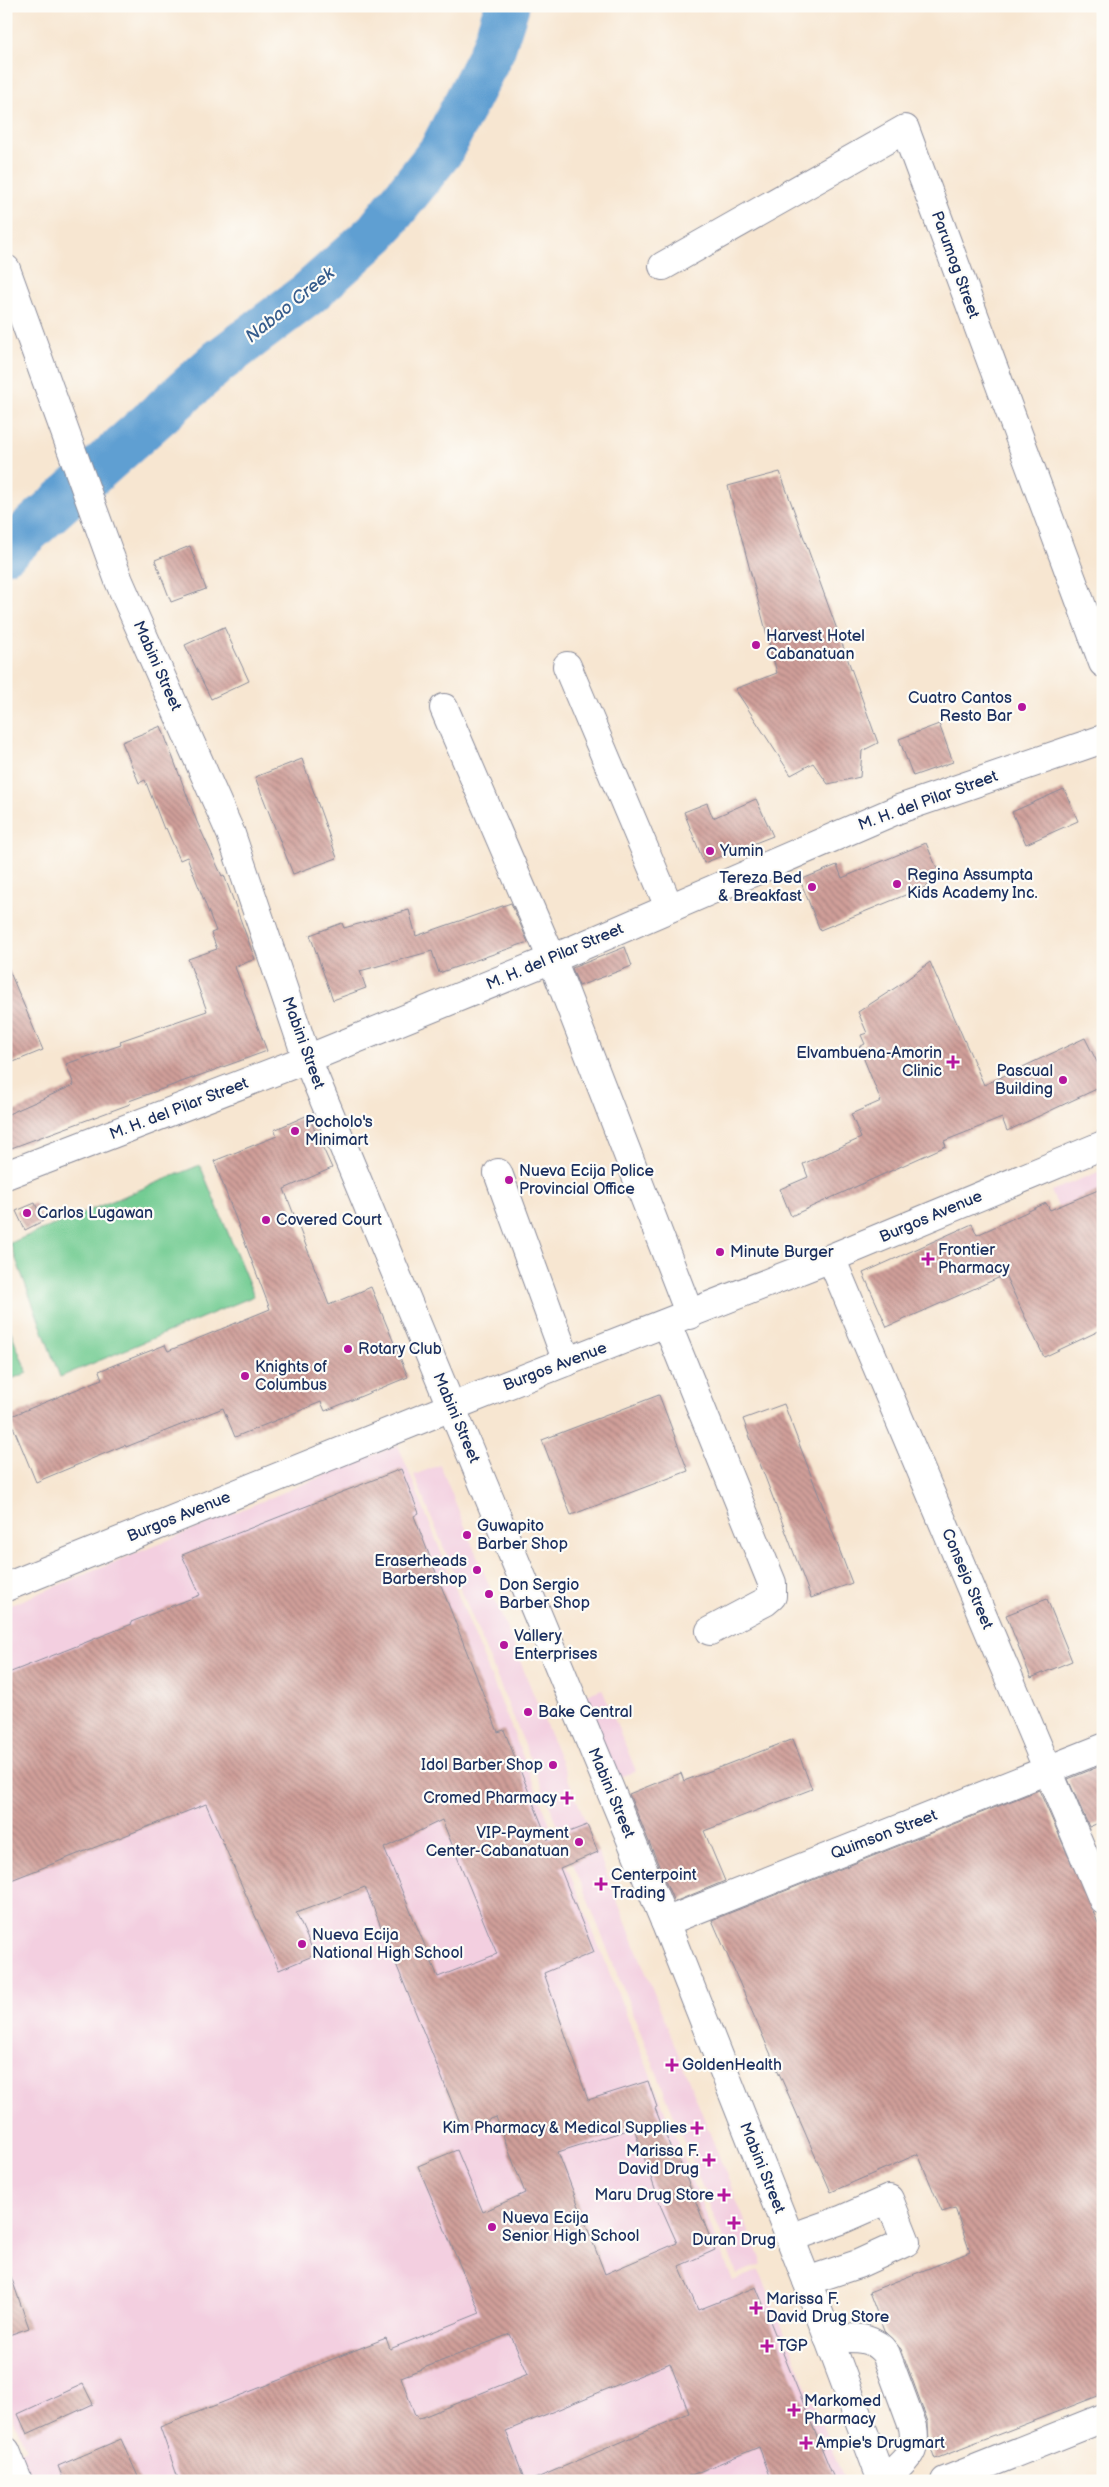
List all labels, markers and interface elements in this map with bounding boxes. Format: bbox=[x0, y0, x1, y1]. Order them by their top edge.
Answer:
street label: Parumog Street bbox=[927, 209, 983, 321]
water label: Nabao Creek bbox=[241, 262, 340, 347]
street label: Mabini Street bbox=[129, 618, 185, 714]
place label: Harvest Hotel Cabanatuan bbox=[766, 627, 865, 664]
marker: Harvest Hotel Cabanatuan bbox=[750, 639, 762, 651]
place label: Cuatro Cantos Resto Bar bbox=[908, 689, 1012, 726]
marker: Cuatro Cantos Resto Bar bbox=[1016, 701, 1028, 713]
street label: M. H. del Pilar Street bbox=[856, 767, 1000, 835]
place label: Yumin bbox=[719, 842, 763, 861]
marker: Yumin bbox=[704, 845, 716, 857]
place label: Regina Assumpta Kids Academy Inc. bbox=[907, 866, 1038, 903]
place label: Tereza Bed & Breakfast bbox=[718, 869, 802, 906]
marker: Regina Assumpta Kids Academy Inc. bbox=[891, 878, 903, 890]
marker: Tereza Bed & Breakfast bbox=[806, 881, 818, 893]
street label: M. H. del Pilar Street bbox=[484, 920, 626, 994]
street label: Mabini Street bbox=[278, 994, 328, 1092]
place label: Elvambuena-Amorin Clinic bbox=[796, 1044, 942, 1081]
marker: Elvambuena-Amorin Clinic bbox=[946, 1055, 960, 1069]
place label: Pascual Building bbox=[995, 1062, 1053, 1099]
street label: M. H. del Pilar Street bbox=[107, 1074, 251, 1144]
marker: Pascual Building bbox=[1057, 1074, 1069, 1086]
place label: Pocholo's Minimart bbox=[305, 1113, 373, 1150]
marker: Pocholo's Minimart bbox=[289, 1125, 301, 1137]
place label: Nueva Ecija Police Provincial Office bbox=[519, 1162, 655, 1199]
marker: Nueva Ecija Police Provincial Office bbox=[503, 1174, 515, 1186]
street label: Burgos Avenue bbox=[877, 1187, 986, 1247]
place label: Carlos Lugawan bbox=[37, 1204, 153, 1223]
marker: Carlos Lugawan bbox=[21, 1207, 33, 1219]
place label: Covered Court bbox=[276, 1211, 382, 1230]
marker: Covered Court bbox=[260, 1214, 272, 1226]
place label: Frontier Pharmacy bbox=[938, 1241, 1010, 1278]
place label: Minute Burger bbox=[730, 1243, 834, 1262]
marker: Minute Burger bbox=[714, 1246, 726, 1258]
marker: Frontier Pharmacy bbox=[922, 1253, 934, 1265]
street label: Burgos Avenue bbox=[500, 1338, 610, 1396]
place label: Rotary Club bbox=[358, 1340, 442, 1359]
marker: Rotary Club bbox=[342, 1343, 354, 1355]
place label: Knights of Columbus bbox=[255, 1358, 327, 1395]
marker: Knights of Columbus bbox=[239, 1370, 251, 1382]
street label: Mabini Street bbox=[428, 1370, 484, 1466]
street label: Burgos Avenue bbox=[125, 1487, 234, 1546]
place label: Guwapito Barber Shop bbox=[477, 1517, 568, 1554]
street label: Consejo Street bbox=[937, 1526, 997, 1632]
marker: Guwapito Barber Shop bbox=[461, 1529, 473, 1541]
place label: Eraserheads Barbershop bbox=[374, 1552, 467, 1589]
marker: Eraserheads Barbershop bbox=[471, 1564, 483, 1576]
place label: Don Sergio Barber Shop bbox=[499, 1576, 590, 1613]
marker: Don Sergio Barber Shop bbox=[483, 1588, 495, 1600]
place label: Vallery Enterprises bbox=[514, 1627, 597, 1664]
marker: Vallery Enterprises bbox=[498, 1639, 510, 1651]
place label: Bake Central bbox=[538, 1703, 632, 1722]
marker: Bake Central bbox=[522, 1706, 534, 1718]
street label: Mabini Street bbox=[583, 1745, 639, 1841]
place label: Idol Barber Shop bbox=[421, 1756, 543, 1775]
marker: Idol Barber Shop bbox=[547, 1759, 559, 1771]
place label: Cromed Pharmacy bbox=[423, 1789, 558, 1808]
marker: Cromed Pharmacy bbox=[561, 1792, 573, 1804]
street label: Quimson Street bbox=[828, 1806, 940, 1864]
place label: VIP-Payment Center-Cabanatuan bbox=[426, 1824, 569, 1861]
marker: VIP-Payment Center-Cabanatuan bbox=[573, 1836, 585, 1848]
place label: Centerpoint Trading bbox=[611, 1866, 697, 1903]
marker: Centerpoint Trading bbox=[595, 1878, 607, 1890]
place label: Nueva Ecija National High School bbox=[312, 1926, 463, 1963]
marker: Nueva Ecija National High School bbox=[296, 1938, 308, 1950]
place label: GoldenHealth bbox=[682, 2056, 782, 2075]
marker: GoldenHealth bbox=[666, 2059, 678, 2071]
place label: Kim Pharmacy & Medical Supplies bbox=[442, 2119, 687, 2138]
street label: Mabini Street bbox=[735, 2120, 789, 2216]
marker: Kim Pharmacy & Medical Supplies bbox=[691, 2122, 703, 2134]
place label: Marissa F. David Drug bbox=[618, 2142, 699, 2179]
marker: Marissa F. David Drug bbox=[703, 2154, 715, 2166]
place label: Maru Drug Store bbox=[594, 2186, 715, 2205]
marker: Maru Drug Store bbox=[718, 2189, 730, 2201]
place label: Nueva Ecija Senior High School bbox=[502, 2209, 639, 2246]
marker: Duran Drug bbox=[728, 2217, 740, 2229]
marker: Nueva Ecija Senior High School bbox=[486, 2221, 498, 2233]
place label: Duran Drug bbox=[692, 2231, 776, 2250]
place label: Marissa F. David Drug Store bbox=[766, 2290, 890, 2327]
marker: Marissa F. David Drug Store bbox=[750, 2302, 762, 2314]
place label: TGP bbox=[777, 2337, 808, 2356]
marker: TGP bbox=[761, 2340, 773, 2352]
place label: Markomed Pharmacy bbox=[804, 2392, 881, 2429]
marker: Markomed Pharmacy bbox=[788, 2404, 800, 2416]
place label: Ampie's Drugmart bbox=[816, 2434, 945, 2453]
marker: Ampie's Drugmart bbox=[800, 2437, 812, 2449]

